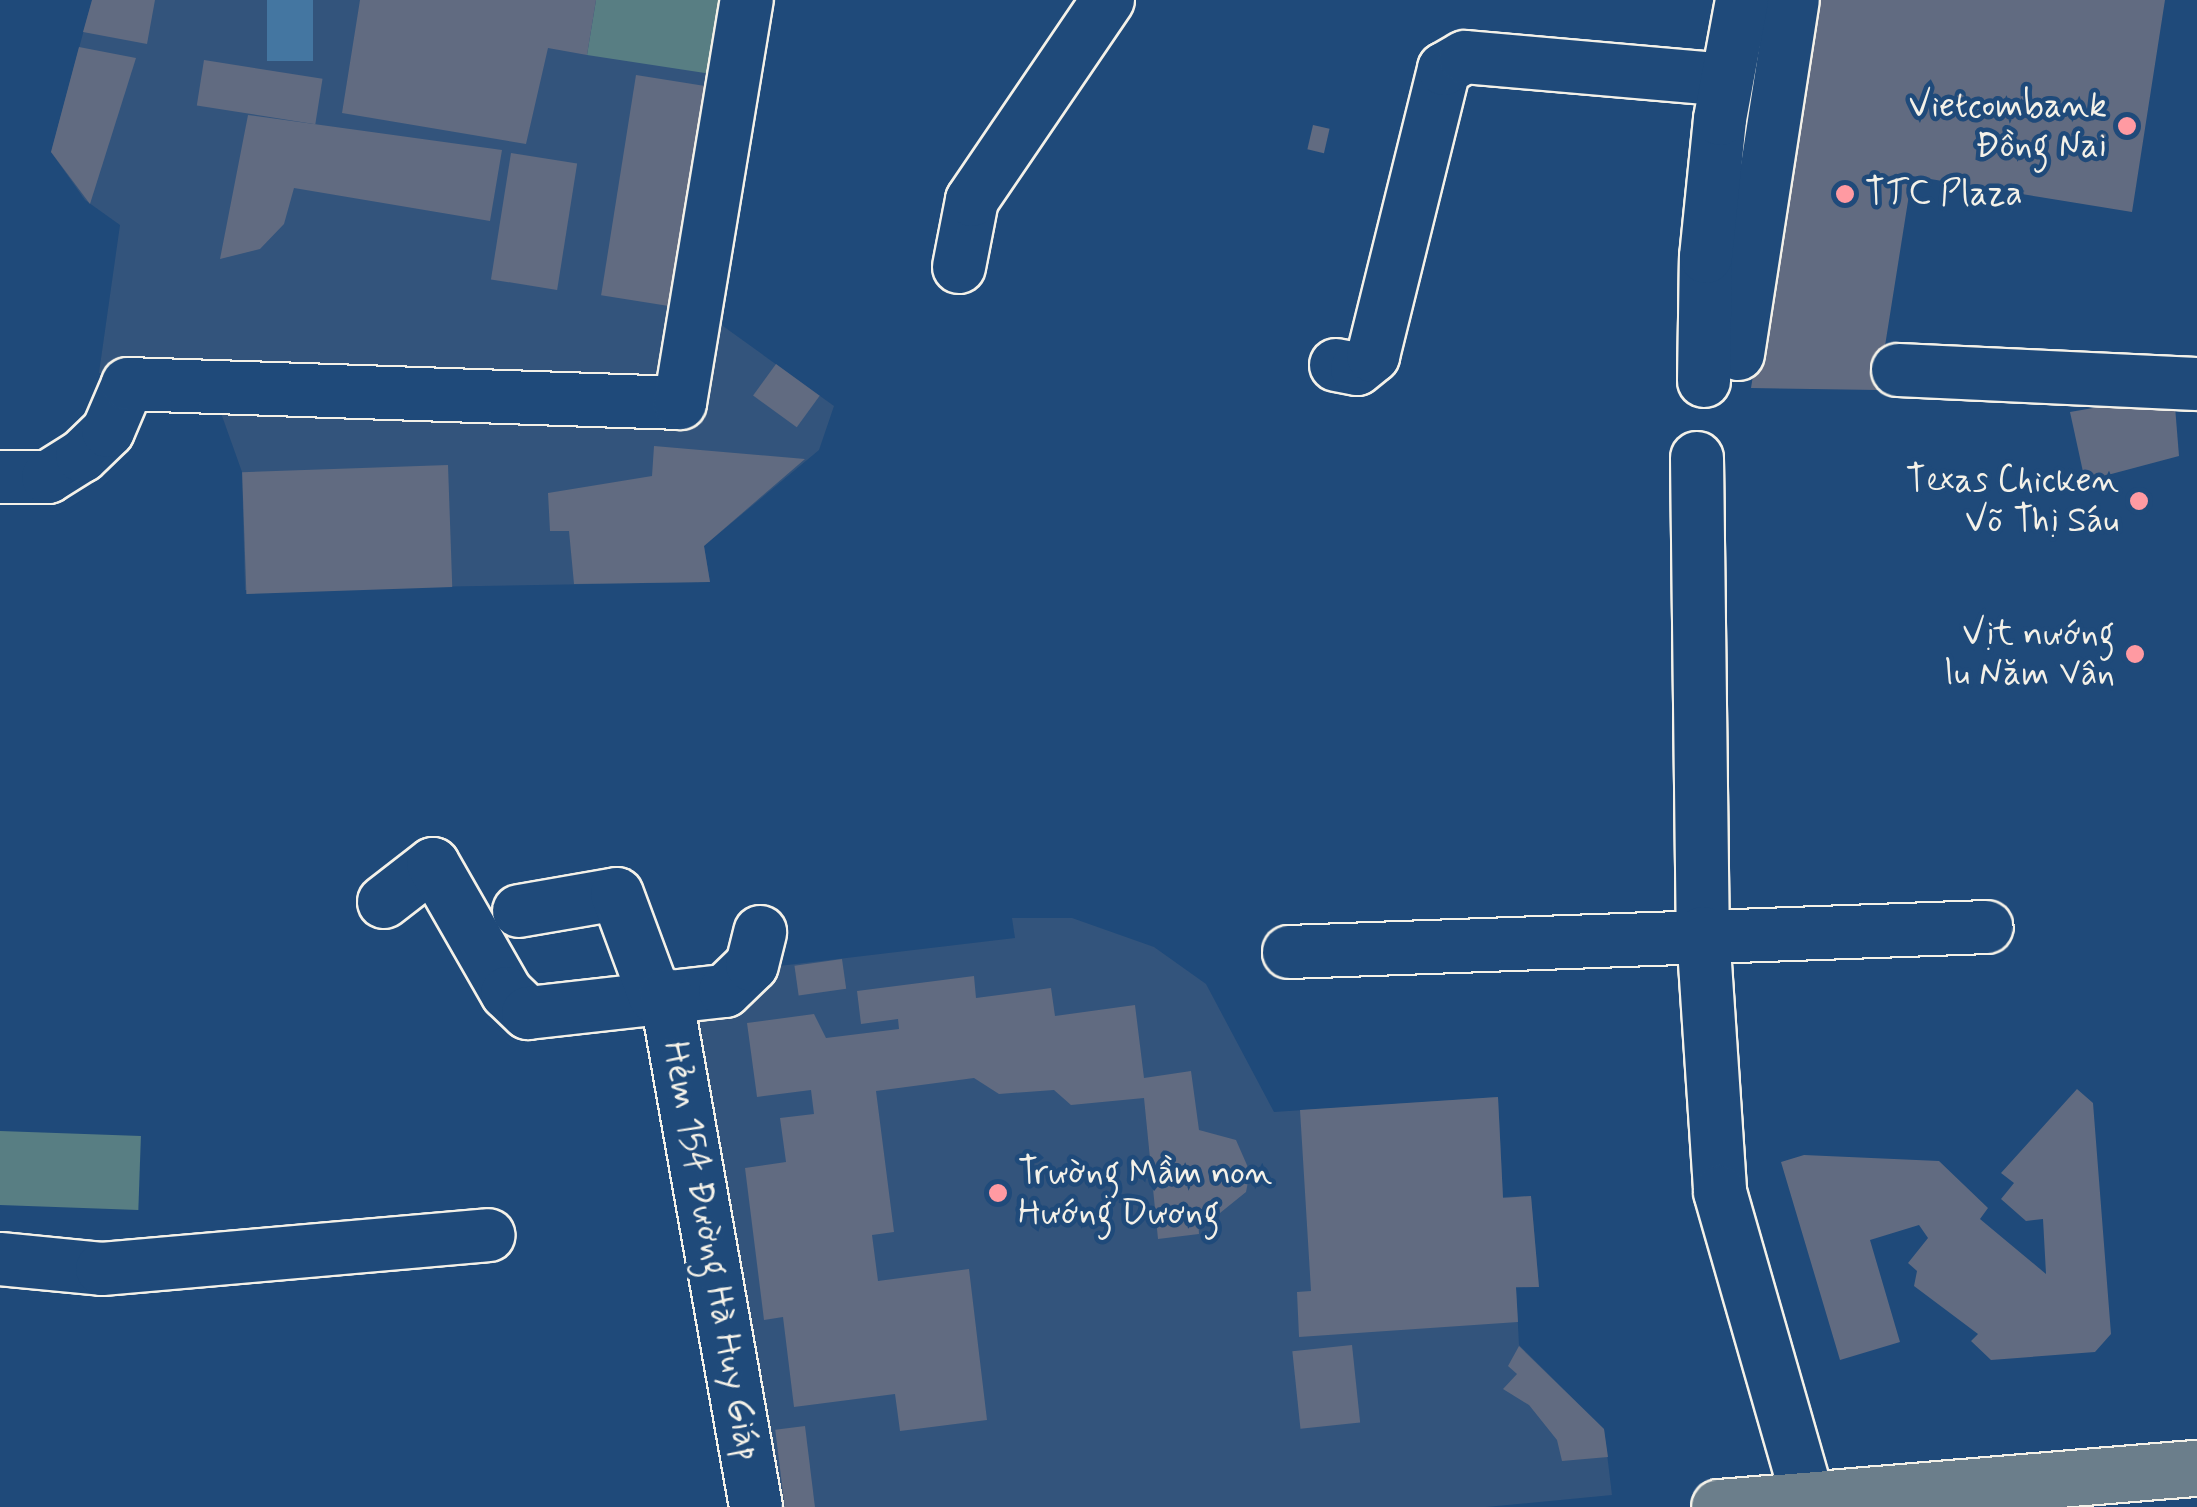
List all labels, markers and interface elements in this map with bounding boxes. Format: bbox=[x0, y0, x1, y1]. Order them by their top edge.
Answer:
place label: Vietcombank Đồng Nai bbox=[1909, 85, 2107, 167]
marker: Vietcombank Đồng Nai bbox=[2116, 115, 2138, 137]
place label: TTC Plaza bbox=[1865, 173, 2023, 215]
marker: TTC Plaza bbox=[1834, 183, 1856, 205]
place label: Texas Chicken Võ Thị Sáu bbox=[1909, 460, 2119, 542]
marker: Texas Chicken Võ Thị Sáu bbox=[2128, 490, 2150, 512]
place label: Vịt nướng lu Năm Vân bbox=[1945, 613, 2115, 695]
marker: Vịt nướng lu Năm Vân bbox=[2124, 643, 2146, 665]
street label: Hẻm 154 Đường Hà Huy Giáp bbox=[653, 1038, 769, 1464]
place label: Trường Mầm non Hướng Dương bbox=[1018, 1152, 1266, 1234]
marker: Trường Mầm non Hướng Dương bbox=[987, 1182, 1009, 1204]

